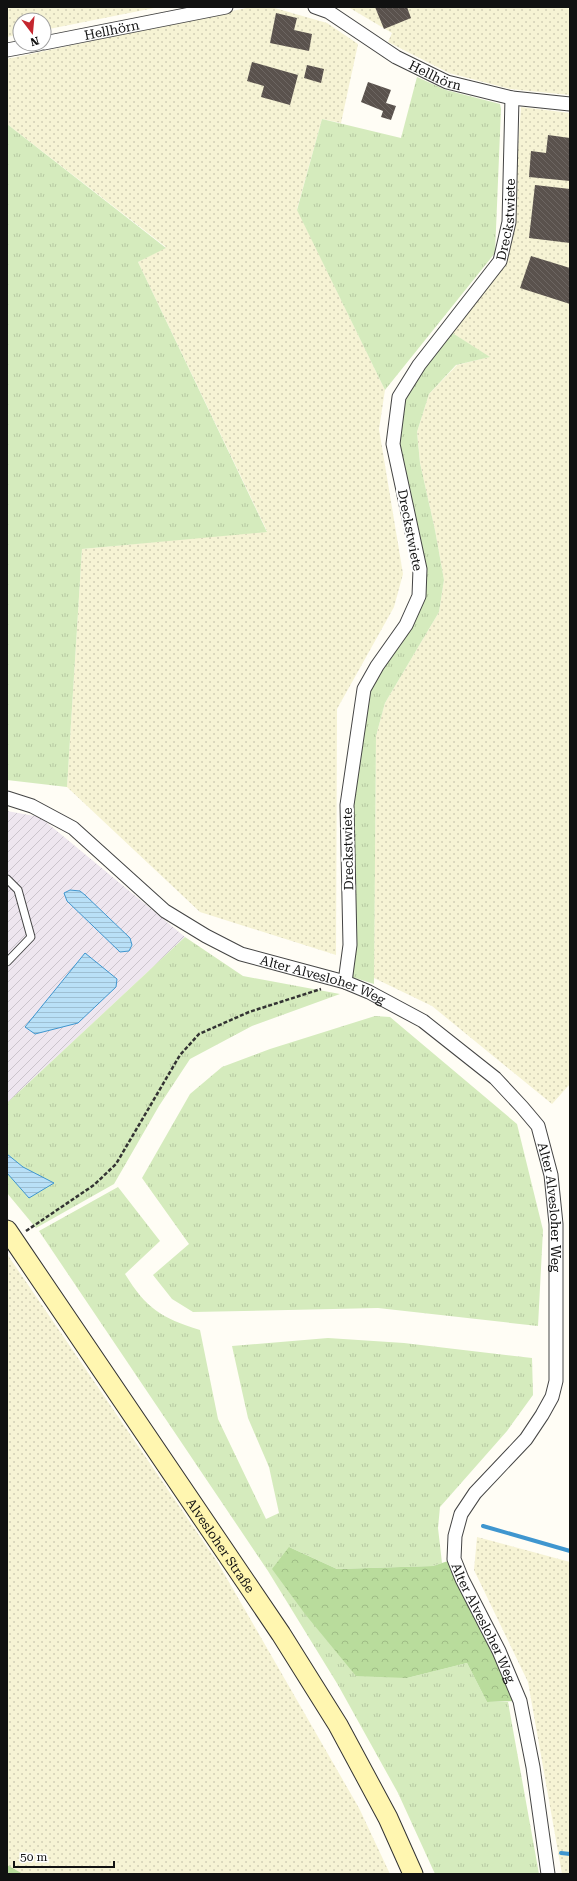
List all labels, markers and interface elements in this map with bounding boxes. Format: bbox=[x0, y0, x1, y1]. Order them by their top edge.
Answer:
north arrow bbox=[12, 12, 52, 52]
street label: Hellhörn bbox=[83, 17, 141, 42]
text: N bbox=[28, 34, 40, 49]
street label: Hellhörn bbox=[407, 57, 464, 93]
street label: Dreckstwiete bbox=[493, 178, 518, 262]
street label: Dreckstwiete bbox=[395, 488, 425, 572]
street label: Dreckstwiete bbox=[340, 807, 356, 891]
street label: Alter Alvesloher Weg bbox=[259, 952, 389, 1007]
street label: Alter Alvesloher Weg bbox=[535, 1141, 564, 1273]
street label: Alvesloher Straße bbox=[184, 1495, 258, 1595]
street label: Alter Alvesloher Weg bbox=[449, 1561, 519, 1685]
scale bar bbox=[14, 1843, 114, 1869]
text: 50 m bbox=[20, 1850, 47, 1864]

